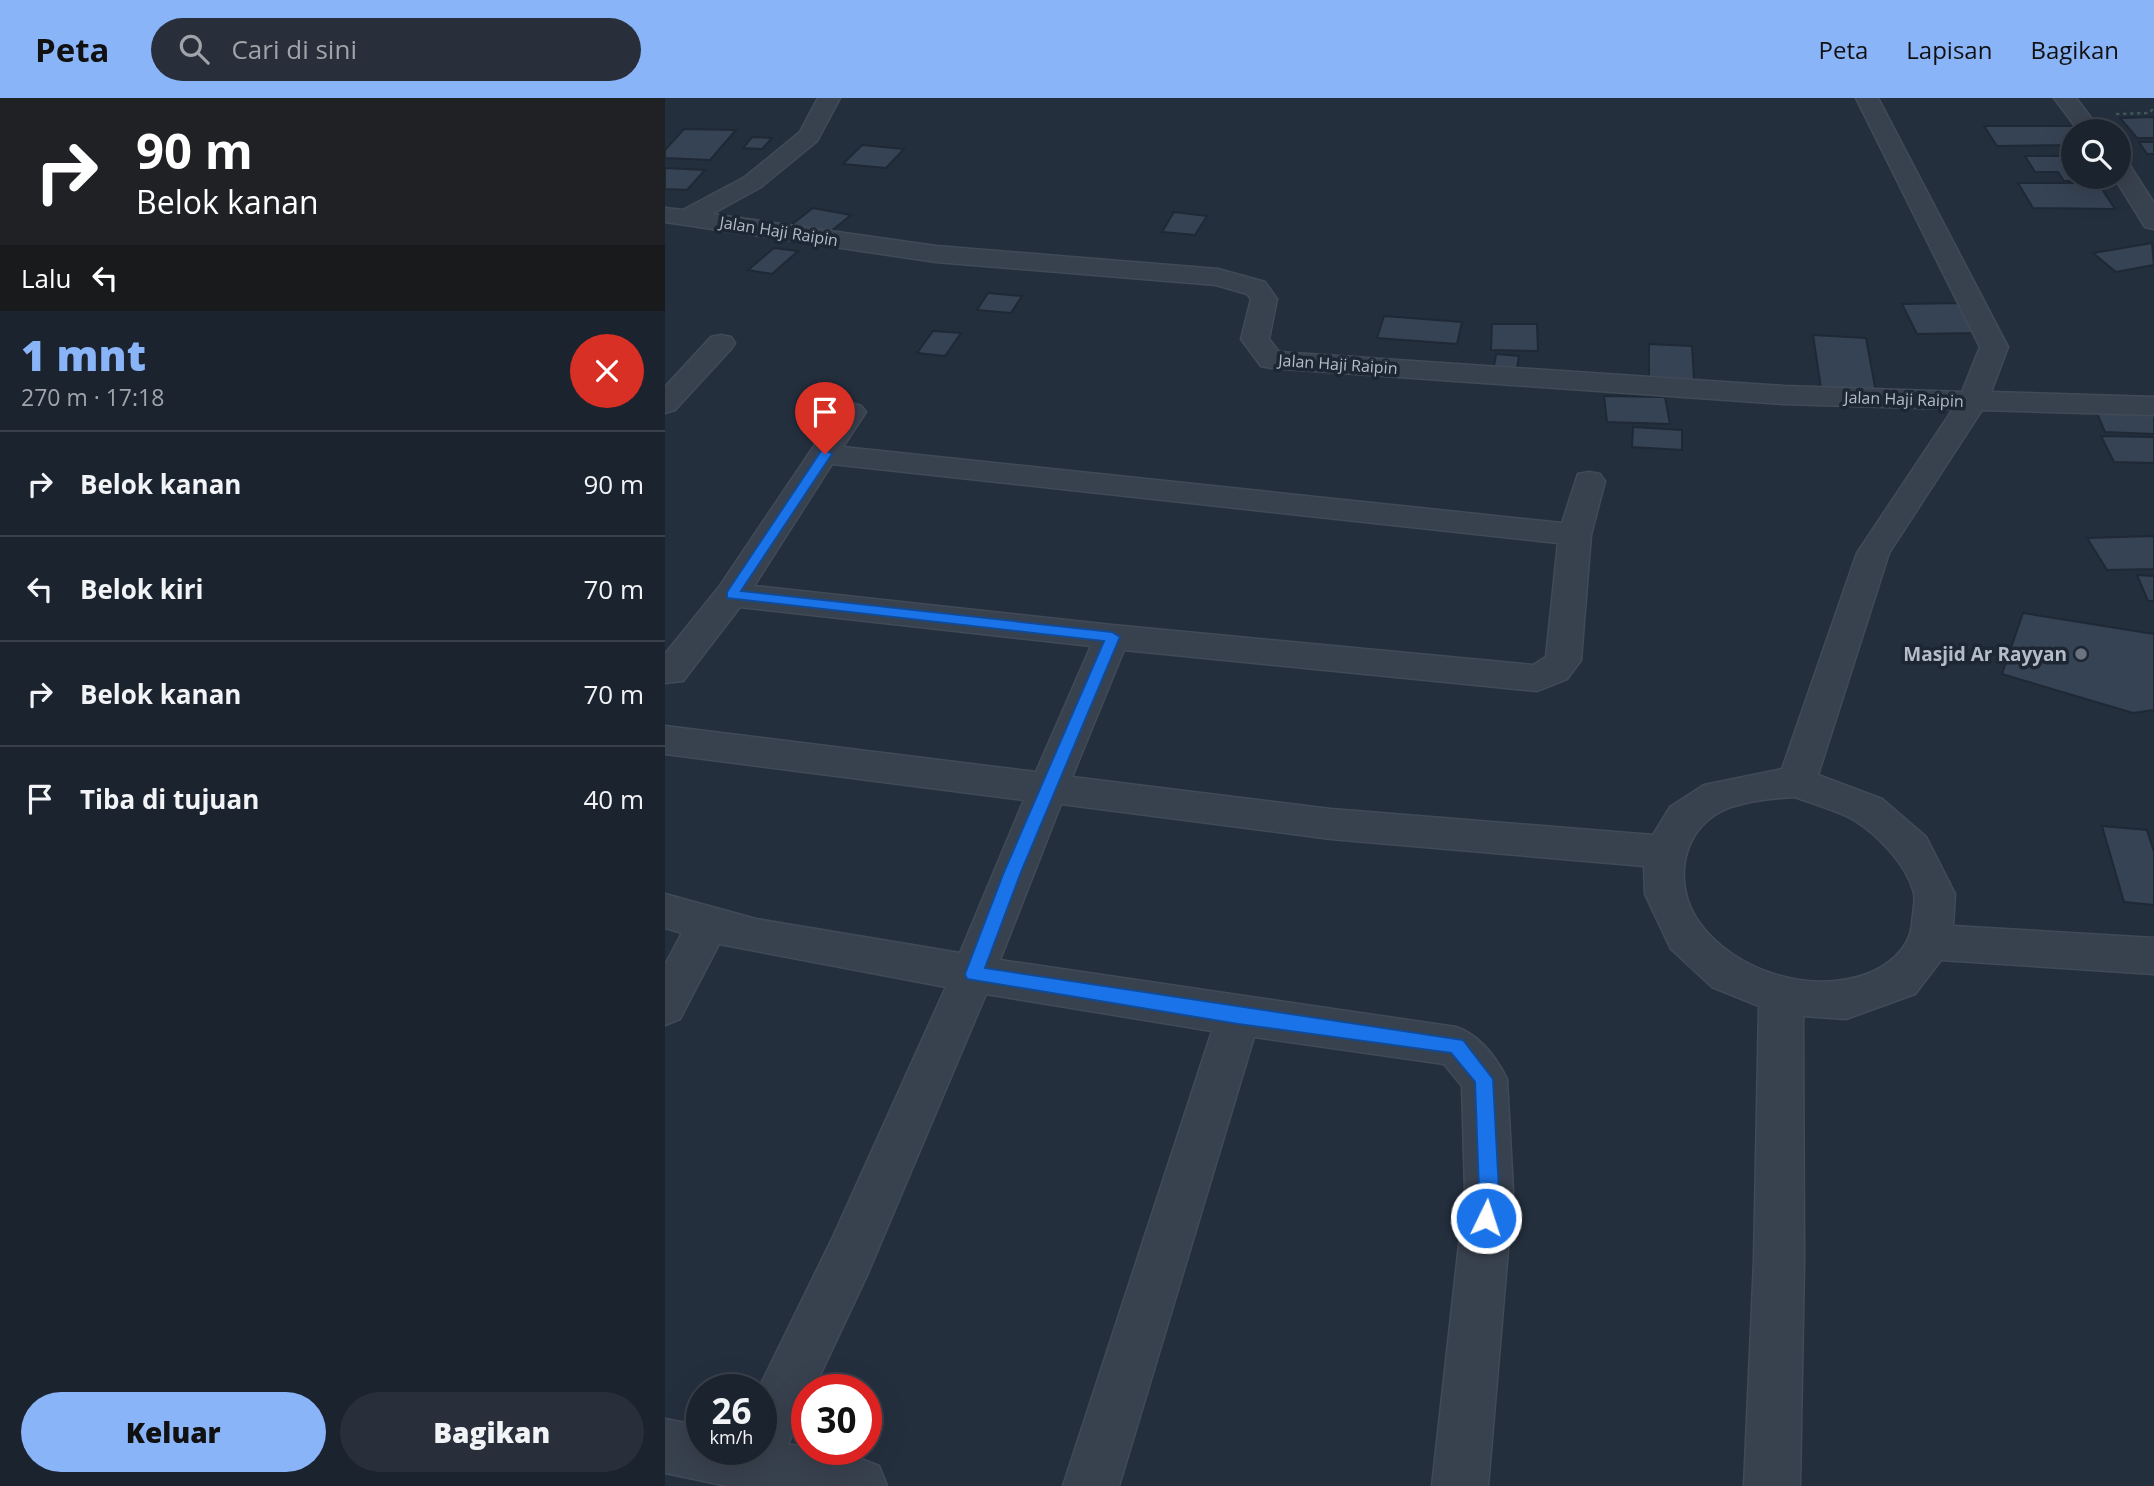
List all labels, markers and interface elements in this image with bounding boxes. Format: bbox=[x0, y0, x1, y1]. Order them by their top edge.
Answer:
search box bbox=[151, 18, 641, 81]
text: Peta bbox=[35, 27, 109, 72]
icon: search bbox=[175, 30, 213, 68]
text: Cari di sini bbox=[231, 31, 357, 67]
text: Peta bbox=[1818, 33, 1868, 66]
text: Lapisan bbox=[1906, 33, 1992, 66]
text: Bagikan bbox=[2030, 33, 2119, 66]
text: 90 m bbox=[136, 117, 253, 183]
map controls bbox=[2061, 119, 2131, 189]
button: search bbox=[2061, 119, 2131, 189]
icon: right bbox=[21, 126, 112, 217]
text: Belok kanan bbox=[136, 180, 319, 223]
street label: Jalan Haji Raipin bbox=[716, 210, 840, 251]
icon: left bbox=[86, 259, 124, 297]
text: Lalu bbox=[21, 260, 72, 296]
text: 1 mnt bbox=[21, 326, 146, 383]
button: close bbox=[570, 334, 644, 408]
street label: Jalan Haji Raipin bbox=[1276, 349, 1398, 379]
text: 270 m · 17:18 bbox=[21, 381, 164, 413]
pin bbox=[795, 382, 855, 454]
street label: Jalan Haji Raipin bbox=[1842, 386, 1964, 412]
icon: arrive bbox=[806, 393, 844, 431]
icon: right bbox=[21, 465, 59, 503]
text: Belok kanan bbox=[80, 466, 241, 502]
text: 90 m bbox=[583, 466, 644, 502]
icon: left bbox=[21, 570, 59, 608]
text: Belok kiri bbox=[80, 571, 204, 607]
text: 70 m bbox=[583, 571, 644, 607]
place label: Masjid Ar Rayyan bbox=[1903, 641, 2067, 667]
marker: Masjid Ar Rayyan bbox=[2073, 646, 2089, 662]
icon: right bbox=[21, 675, 59, 713]
text: Belok kanan bbox=[80, 676, 241, 712]
text: 70 m bbox=[583, 676, 644, 712]
icon: arrive bbox=[21, 780, 59, 818]
text: Tiba di tujuan bbox=[80, 781, 259, 817]
text: 40 m bbox=[583, 781, 644, 817]
position arrow bbox=[1449, 1181, 1523, 1255]
speed limit sign: 30 bbox=[791, 1374, 882, 1465]
text: 26 bbox=[711, 1387, 752, 1434]
button: Keluar bbox=[21, 1392, 326, 1472]
button: Bagikan bbox=[340, 1392, 644, 1472]
text: km/h bbox=[710, 1425, 753, 1449]

